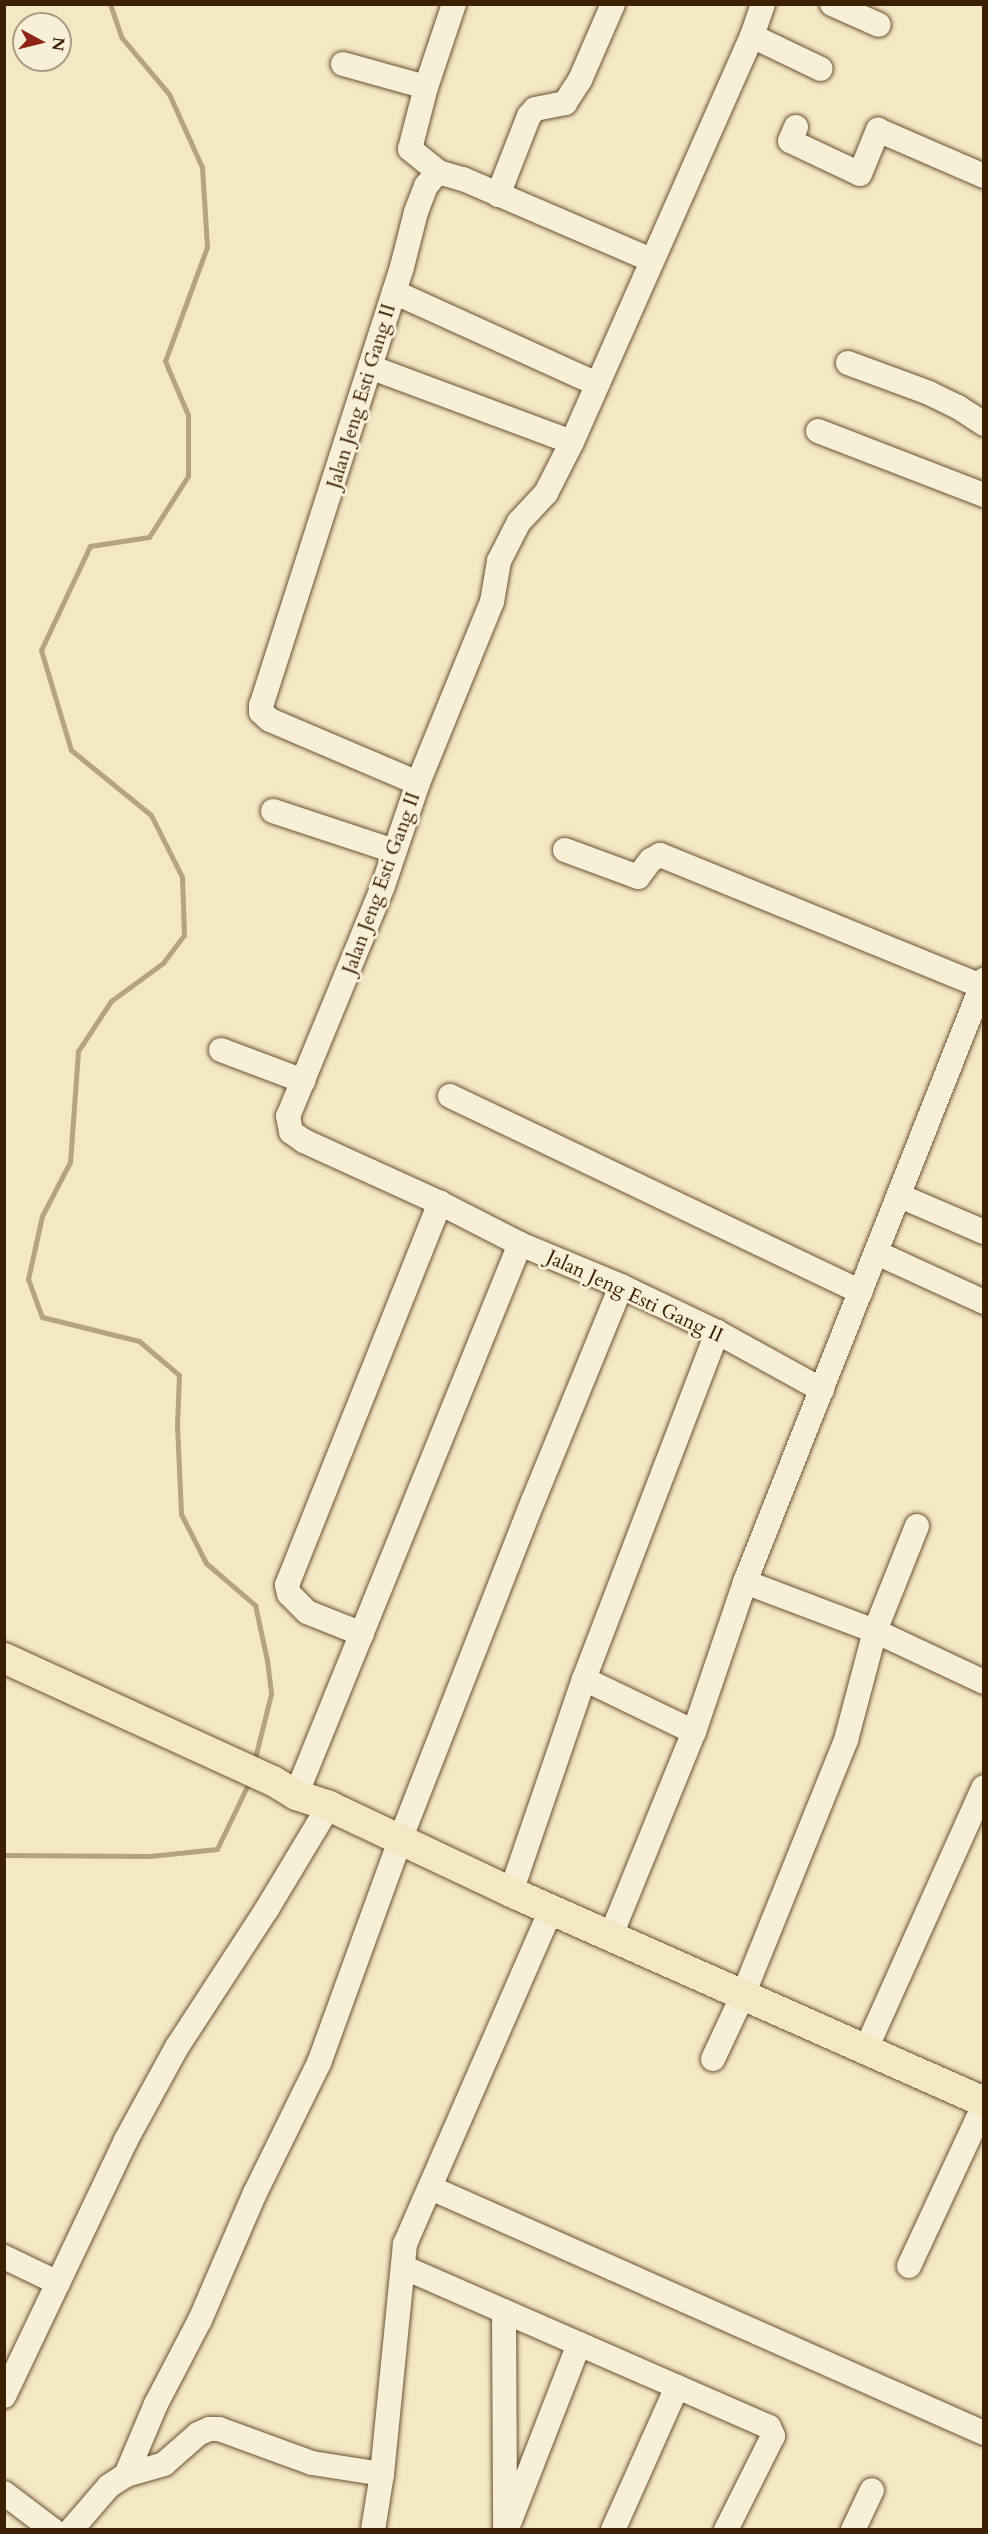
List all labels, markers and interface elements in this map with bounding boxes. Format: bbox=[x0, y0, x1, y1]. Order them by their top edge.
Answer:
north arrow bbox=[12, 12, 72, 72]
text: N bbox=[46, 36, 70, 52]
street label: Jalan Jeng Esti Gang II bbox=[321, 301, 401, 491]
street label: Jalan Jeng Esti Gang II bbox=[337, 789, 425, 977]
street label: Jalan Jeng Esti Gang II bbox=[543, 1245, 727, 1347]

